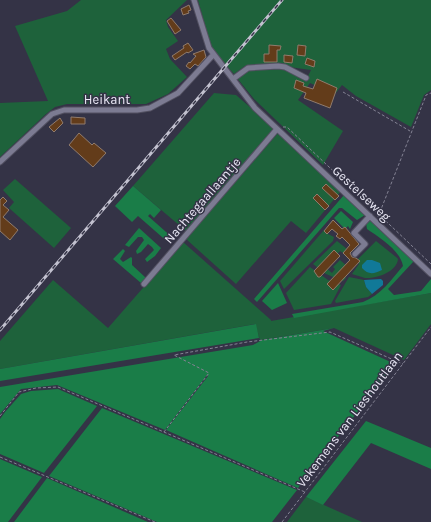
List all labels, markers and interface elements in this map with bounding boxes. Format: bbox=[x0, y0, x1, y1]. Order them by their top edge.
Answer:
street label: Heikant bbox=[84, 92, 130, 107]
street label: Nachtegaallaantje bbox=[161, 154, 244, 246]
street label: Gestelseweg bbox=[329, 163, 394, 225]
street label: Vekemens van Lieshoutlaan bbox=[294, 349, 405, 490]

